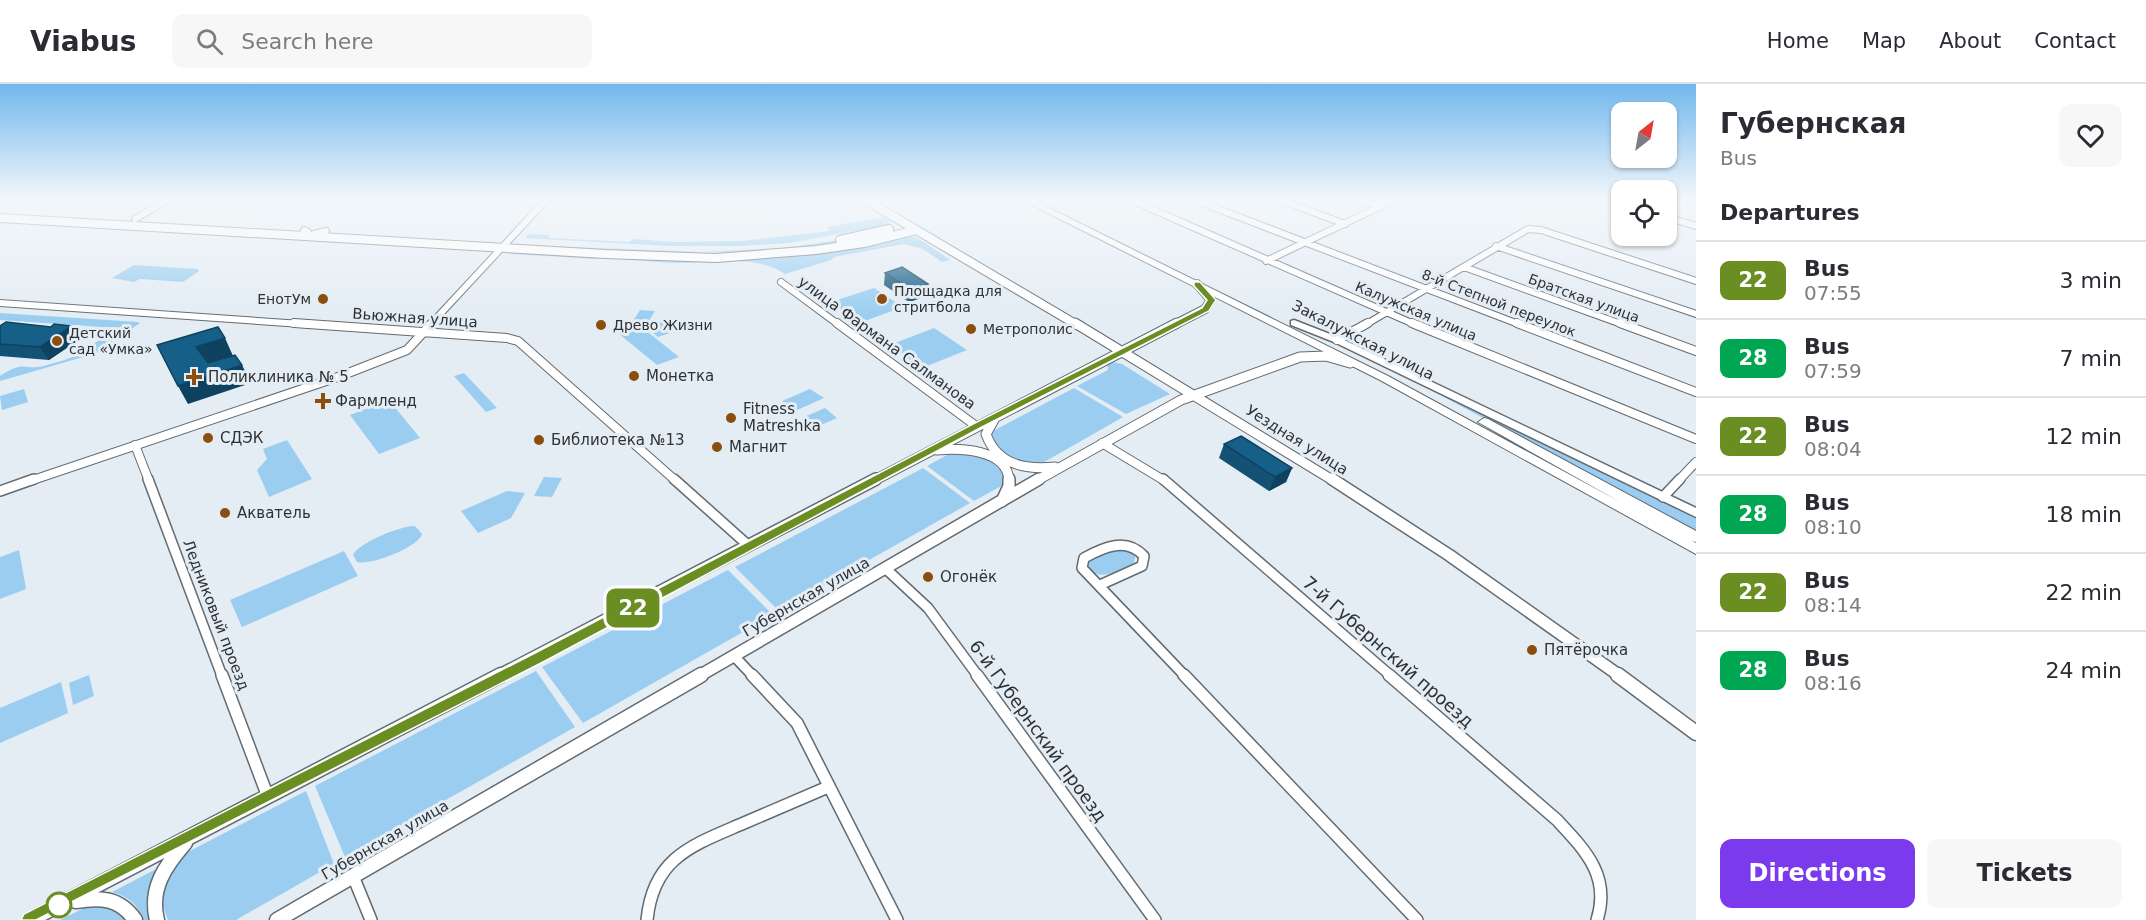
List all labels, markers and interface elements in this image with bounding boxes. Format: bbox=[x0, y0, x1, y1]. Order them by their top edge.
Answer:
search box bbox=[172, 14, 592, 68]
text: Viabus bbox=[30, 25, 136, 58]
icon: search bbox=[193, 25, 226, 58]
text: Search here bbox=[241, 29, 373, 54]
text: Home bbox=[1767, 29, 1829, 53]
text: Map bbox=[1862, 29, 1906, 53]
text: About bbox=[1939, 29, 2001, 53]
text: Contact bbox=[2034, 29, 2116, 53]
north arrow bbox=[1611, 102, 1677, 168]
map controls bbox=[1611, 102, 1677, 246]
button: heart bbox=[2059, 104, 2122, 167]
text: Губернская bbox=[1720, 107, 1907, 140]
text: Bus bbox=[1720, 146, 1757, 170]
button: locate bbox=[1611, 180, 1677, 246]
text: Departures bbox=[1720, 200, 1860, 225]
text: Bus bbox=[1804, 256, 1850, 281]
street label: 8-й Степной переулок bbox=[1420, 266, 1578, 340]
text: 22 bbox=[1738, 268, 1768, 292]
text: 3 min bbox=[2060, 268, 2122, 293]
street label: Братская улица bbox=[1526, 270, 1642, 326]
street label: улица Фармана Салманова bbox=[795, 273, 979, 413]
street label: Калужская улица bbox=[1353, 278, 1479, 344]
text: 07:55 bbox=[1804, 281, 1862, 305]
place label: Площадка для стритбола bbox=[894, 283, 1002, 315]
place label: ЕнотУм bbox=[257, 291, 311, 307]
marker: ЕнотУм bbox=[316, 292, 330, 306]
marker: Площадка для стритбола bbox=[875, 292, 889, 306]
street label: Закалужская улица bbox=[1289, 296, 1437, 384]
street label: Вьюжная улица bbox=[352, 305, 478, 331]
place label: Древо Жизни bbox=[613, 317, 713, 333]
marker: Древо Жизни bbox=[594, 318, 608, 332]
place label: Метрополис bbox=[983, 321, 1073, 337]
marker: Метрополис bbox=[964, 322, 978, 336]
place label: Детский сад «Умка» bbox=[69, 325, 153, 357]
marker: Детский сад «Умка» bbox=[50, 334, 64, 348]
text: Bus bbox=[1804, 334, 1850, 359]
text: 28 bbox=[1738, 346, 1768, 370]
text: 7 min bbox=[2060, 346, 2122, 371]
text: 07:59 bbox=[1804, 359, 1862, 383]
place label: Монетка bbox=[646, 367, 714, 385]
marker: Поликлиника № 5 bbox=[185, 368, 203, 386]
place label: Поликлиника № 5 bbox=[208, 368, 349, 386]
marker: Монетка bbox=[627, 369, 641, 383]
place label: Фармленд bbox=[335, 392, 417, 410]
marker: Фармленд bbox=[316, 394, 330, 408]
place label: Fitness Matreshka bbox=[743, 400, 821, 435]
street label: Уездная улица bbox=[1243, 401, 1351, 479]
marker: Fitness Matreshka bbox=[724, 411, 738, 425]
text: Bus bbox=[1804, 412, 1850, 437]
text: 22 bbox=[1738, 424, 1768, 448]
text: 12 min bbox=[2046, 424, 2122, 449]
place label: СДЭК bbox=[220, 429, 264, 447]
marker: СДЭК bbox=[201, 431, 215, 445]
place label: Библиотека №13 bbox=[551, 431, 684, 449]
marker: Библиотека №13 bbox=[532, 433, 546, 447]
text: 08:04 bbox=[1804, 437, 1862, 461]
place label: Магнит bbox=[729, 438, 788, 456]
marker: Магнит bbox=[710, 440, 724, 454]
text: Bus bbox=[1804, 490, 1850, 515]
text: 28 bbox=[1738, 502, 1768, 526]
text: 18 min bbox=[2046, 502, 2122, 527]
place label: Акватель bbox=[237, 504, 311, 522]
marker: Акватель bbox=[218, 506, 232, 520]
text: 08:10 bbox=[1804, 515, 1862, 539]
street label: Ледниковый проезд bbox=[179, 537, 253, 693]
street label: Губернская улица bbox=[739, 553, 873, 641]
place label: Огонёк bbox=[940, 568, 997, 586]
text: Bus bbox=[1804, 568, 1850, 593]
marker: Огонёк bbox=[921, 570, 935, 584]
street label: 7-й Губернский проезд bbox=[1299, 572, 1478, 732]
text: 22 bbox=[1738, 580, 1768, 604]
text: 22 min bbox=[2046, 580, 2122, 605]
line badge: 22 bbox=[606, 588, 660, 628]
text: 08:14 bbox=[1804, 593, 1862, 617]
text: 22 bbox=[618, 596, 648, 620]
street label: 6-й Губернский проезд bbox=[965, 636, 1111, 826]
place label: Пятёрочка bbox=[1544, 641, 1628, 659]
marker: Пятёрочка bbox=[1525, 643, 1539, 657]
text: Bus bbox=[1804, 646, 1850, 671]
text: 28 bbox=[1738, 658, 1768, 682]
text: 24 min bbox=[2046, 658, 2122, 683]
text: 08:16 bbox=[1804, 671, 1862, 695]
street label: Губернская улица bbox=[318, 796, 452, 884]
button: Directions bbox=[1720, 839, 1915, 908]
button: Tickets bbox=[1927, 839, 2122, 908]
unlabelled marker bbox=[46, 892, 72, 918]

